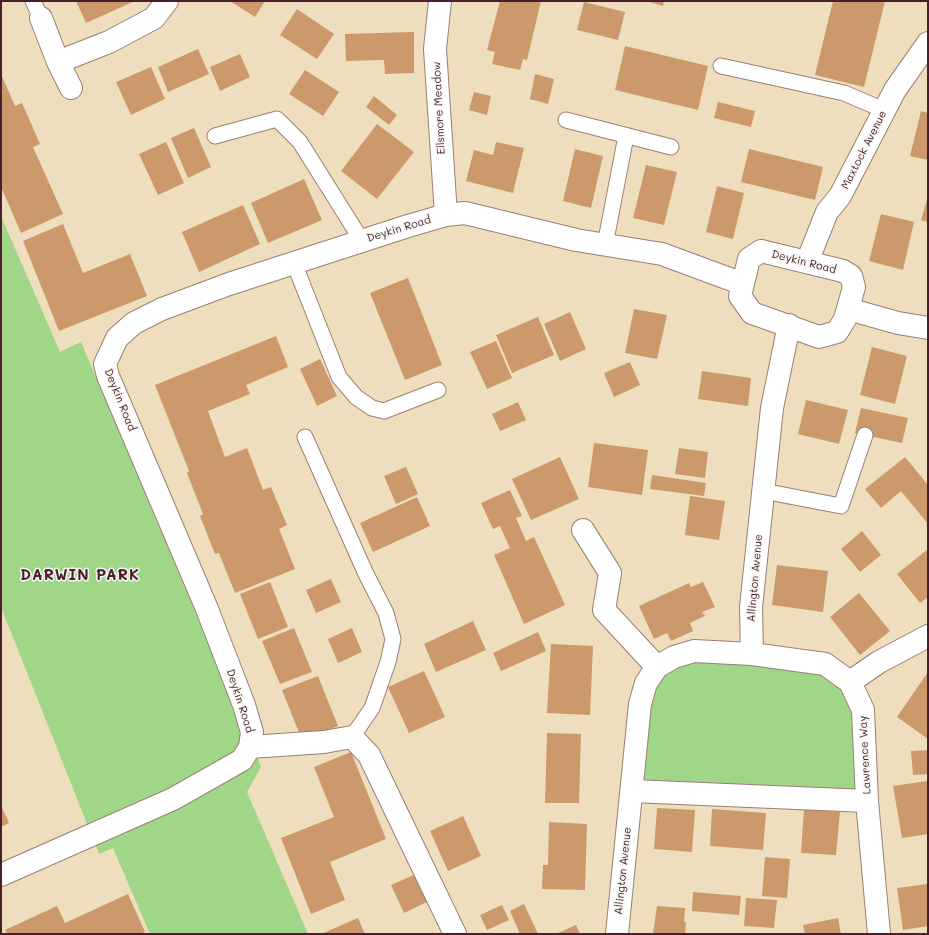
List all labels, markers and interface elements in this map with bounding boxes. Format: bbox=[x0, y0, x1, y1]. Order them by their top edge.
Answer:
street label: Ellsmore Meadow bbox=[430, 61, 448, 155]
street label: Maxtock Avenue bbox=[838, 108, 890, 192]
street label: Deykin Road bbox=[365, 213, 433, 245]
street label: Deykin Road bbox=[770, 248, 838, 276]
street label: Deykin Road bbox=[101, 367, 139, 433]
street label: Allington Avenue bbox=[745, 534, 765, 622]
district label: DARWIN PARK bbox=[20, 566, 140, 584]
street label: Deykin Road bbox=[223, 667, 257, 735]
street label: Lawrence Way bbox=[856, 715, 874, 795]
street label: Allington Avenue bbox=[612, 827, 634, 915]

